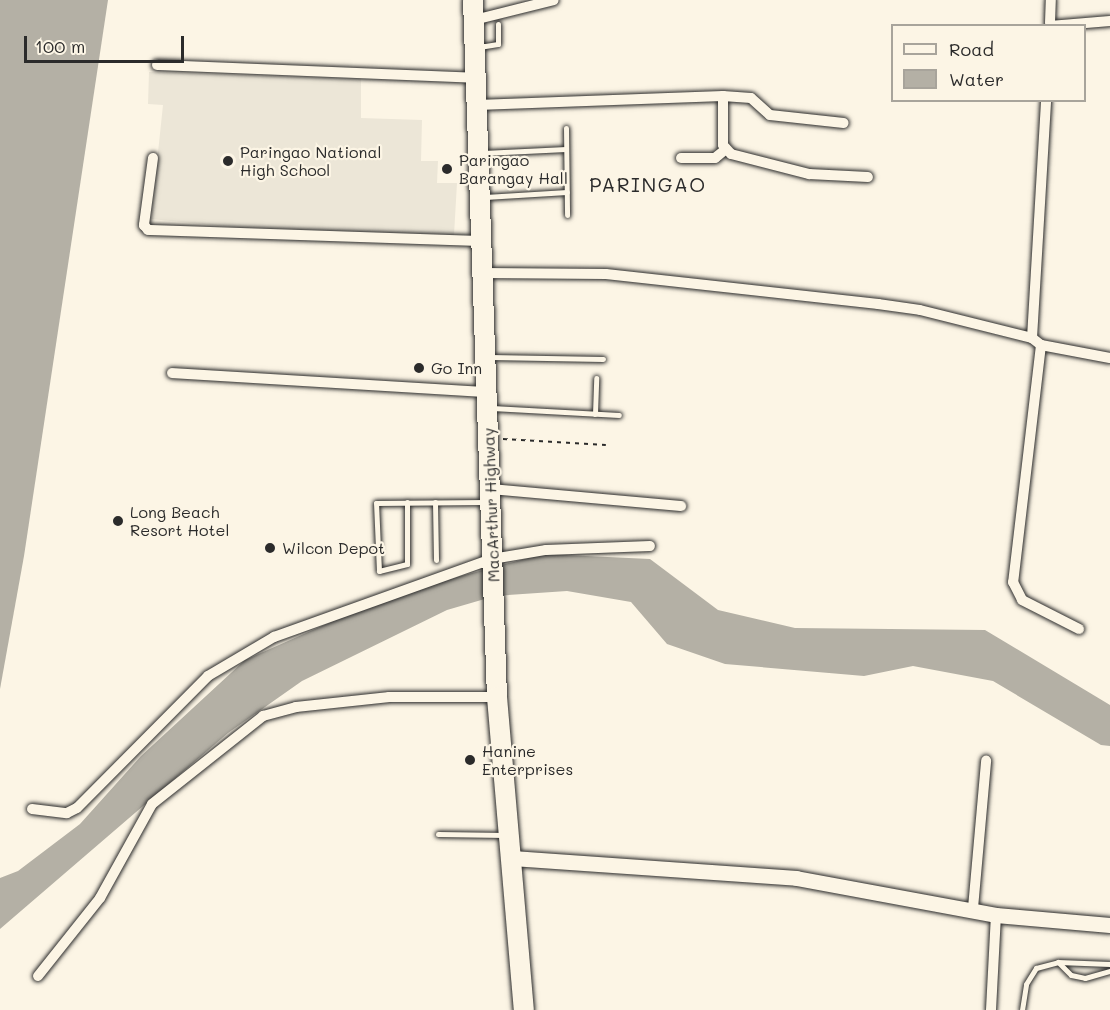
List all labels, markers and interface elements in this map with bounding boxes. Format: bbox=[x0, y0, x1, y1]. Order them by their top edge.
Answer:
scale bar bbox=[27, 24, 188, 62]
legend bbox=[891, 24, 1086, 102]
text: 100 m bbox=[35, 34, 85, 58]
text: Road bbox=[949, 37, 994, 61]
text: Water bbox=[949, 67, 1004, 91]
place label: Paringao National High School bbox=[240, 142, 381, 180]
place label: Paringao Barangay Hall bbox=[459, 150, 568, 188]
marker: Paringao National High School bbox=[221, 154, 235, 168]
marker: Paringao Barangay Hall bbox=[440, 162, 454, 176]
district label: PARINGAO bbox=[589, 172, 707, 196]
place label: Go Inn bbox=[431, 358, 482, 378]
marker: Go Inn bbox=[412, 361, 426, 375]
street label: MacArthur Highway bbox=[479, 427, 503, 583]
place label: Long Beach Resort Hotel bbox=[130, 502, 229, 540]
marker: Long Beach Resort Hotel bbox=[111, 514, 125, 528]
place label: Wilcon Depot bbox=[282, 538, 385, 558]
marker: Wilcon Depot bbox=[263, 541, 277, 555]
place label: Hanine Enterprises bbox=[482, 741, 573, 779]
marker: Hanine Enterprises bbox=[463, 753, 477, 767]

